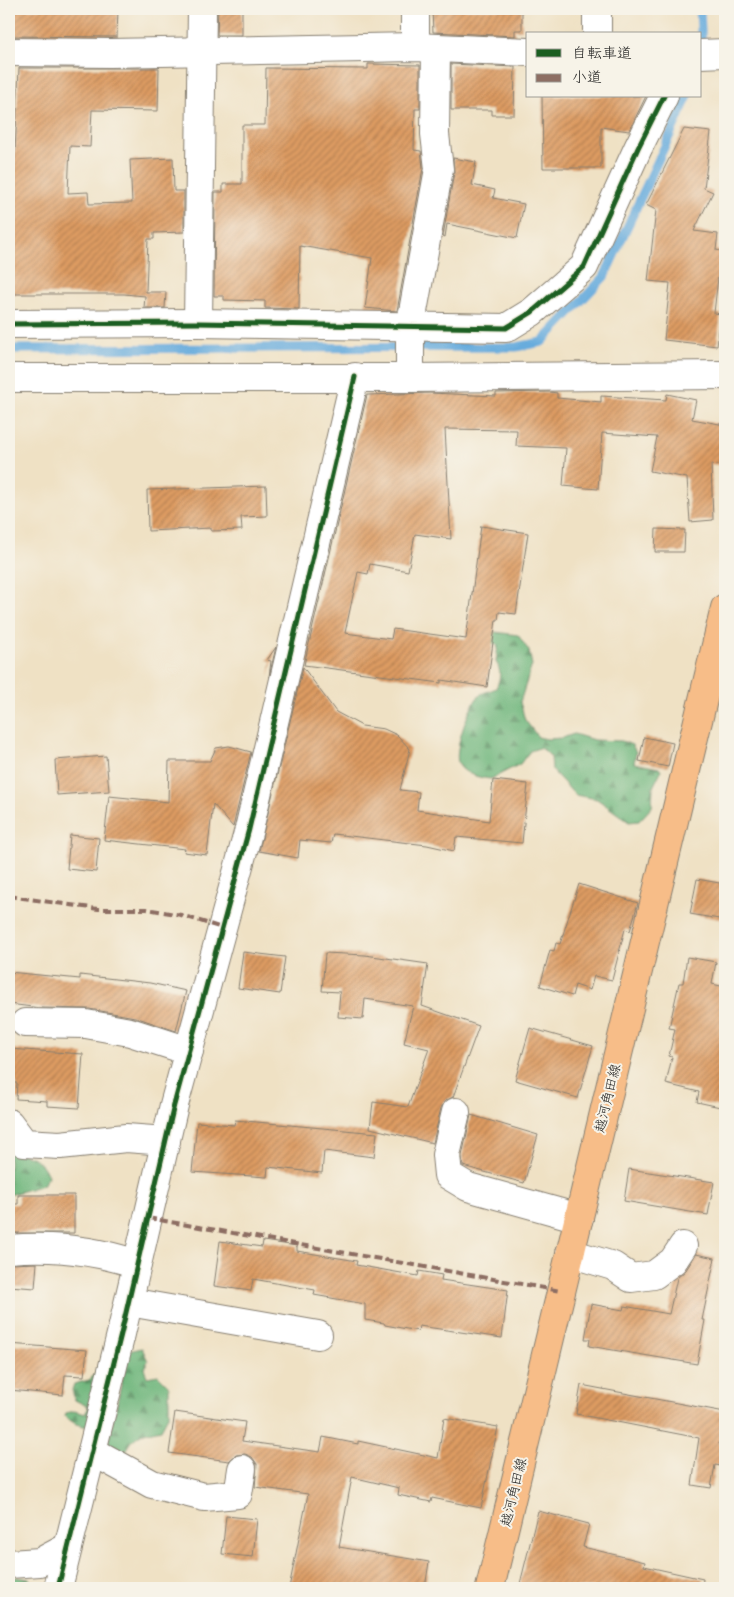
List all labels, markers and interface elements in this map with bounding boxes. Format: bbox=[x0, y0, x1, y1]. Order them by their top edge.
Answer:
legend bbox=[526, 32, 702, 98]
text: 自転車道 bbox=[572, 43, 632, 62]
text: 小道 bbox=[572, 67, 602, 86]
street label: 越河角田線 bbox=[590, 1062, 624, 1134]
street label: 越河角田線 bbox=[496, 1456, 530, 1528]

